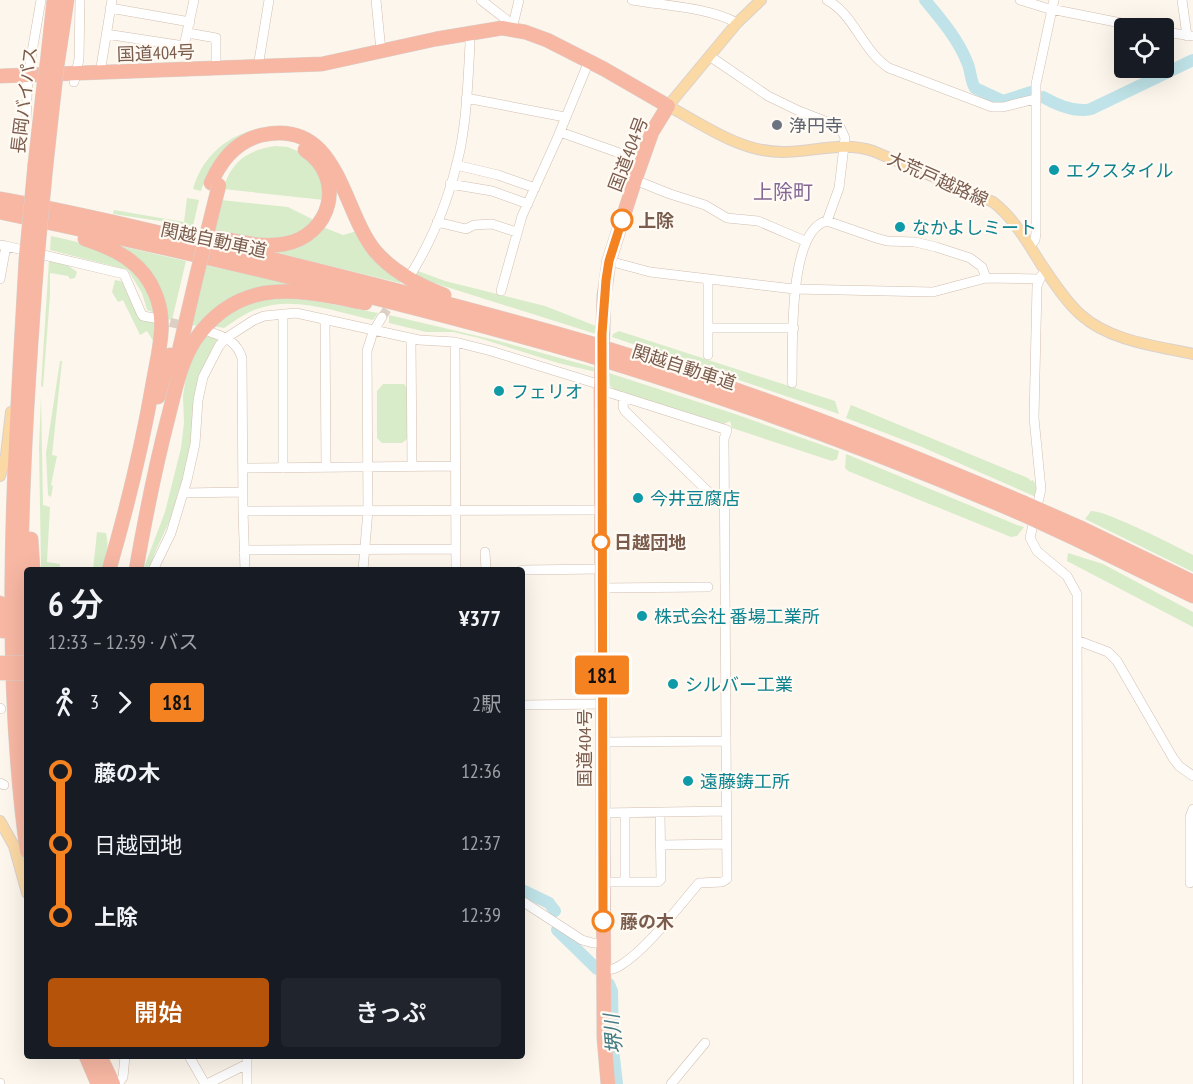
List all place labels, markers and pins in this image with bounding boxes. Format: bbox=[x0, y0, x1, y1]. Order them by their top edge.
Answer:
place label: 浄円寺 bbox=[789, 114, 843, 137]
marker: 浄円寺 bbox=[770, 118, 784, 132]
place label: エクスタイル bbox=[1066, 159, 1173, 182]
marker: エクスタイル bbox=[1047, 163, 1061, 177]
marker: 上除 bbox=[611, 209, 633, 231]
place label: 上除 bbox=[638, 209, 674, 232]
place label: なかよしミート bbox=[912, 216, 1037, 239]
marker: なかよしミート bbox=[893, 220, 907, 234]
place label: フェリオ bbox=[511, 380, 583, 403]
marker: フェリオ bbox=[492, 384, 506, 398]
place label: 今井豆腐店 bbox=[650, 487, 740, 510]
marker: 今井豆腐店 bbox=[631, 491, 645, 505]
place label: 日越団地 bbox=[614, 531, 686, 554]
marker: 日越団地 bbox=[592, 533, 610, 551]
place label: 株式会社 番場工業所 bbox=[654, 605, 820, 628]
marker: 株式会社 番場工業所 bbox=[635, 609, 649, 623]
place label: シルバー工業 bbox=[685, 673, 793, 696]
marker: シルバー工業 bbox=[666, 677, 680, 691]
place label: 遠藤鋳工所 bbox=[700, 770, 790, 793]
marker: 遠藤鋳工所 bbox=[681, 774, 695, 788]
marker: 藤の木 bbox=[592, 910, 614, 932]
place label: 藤の木 bbox=[620, 910, 674, 933]

